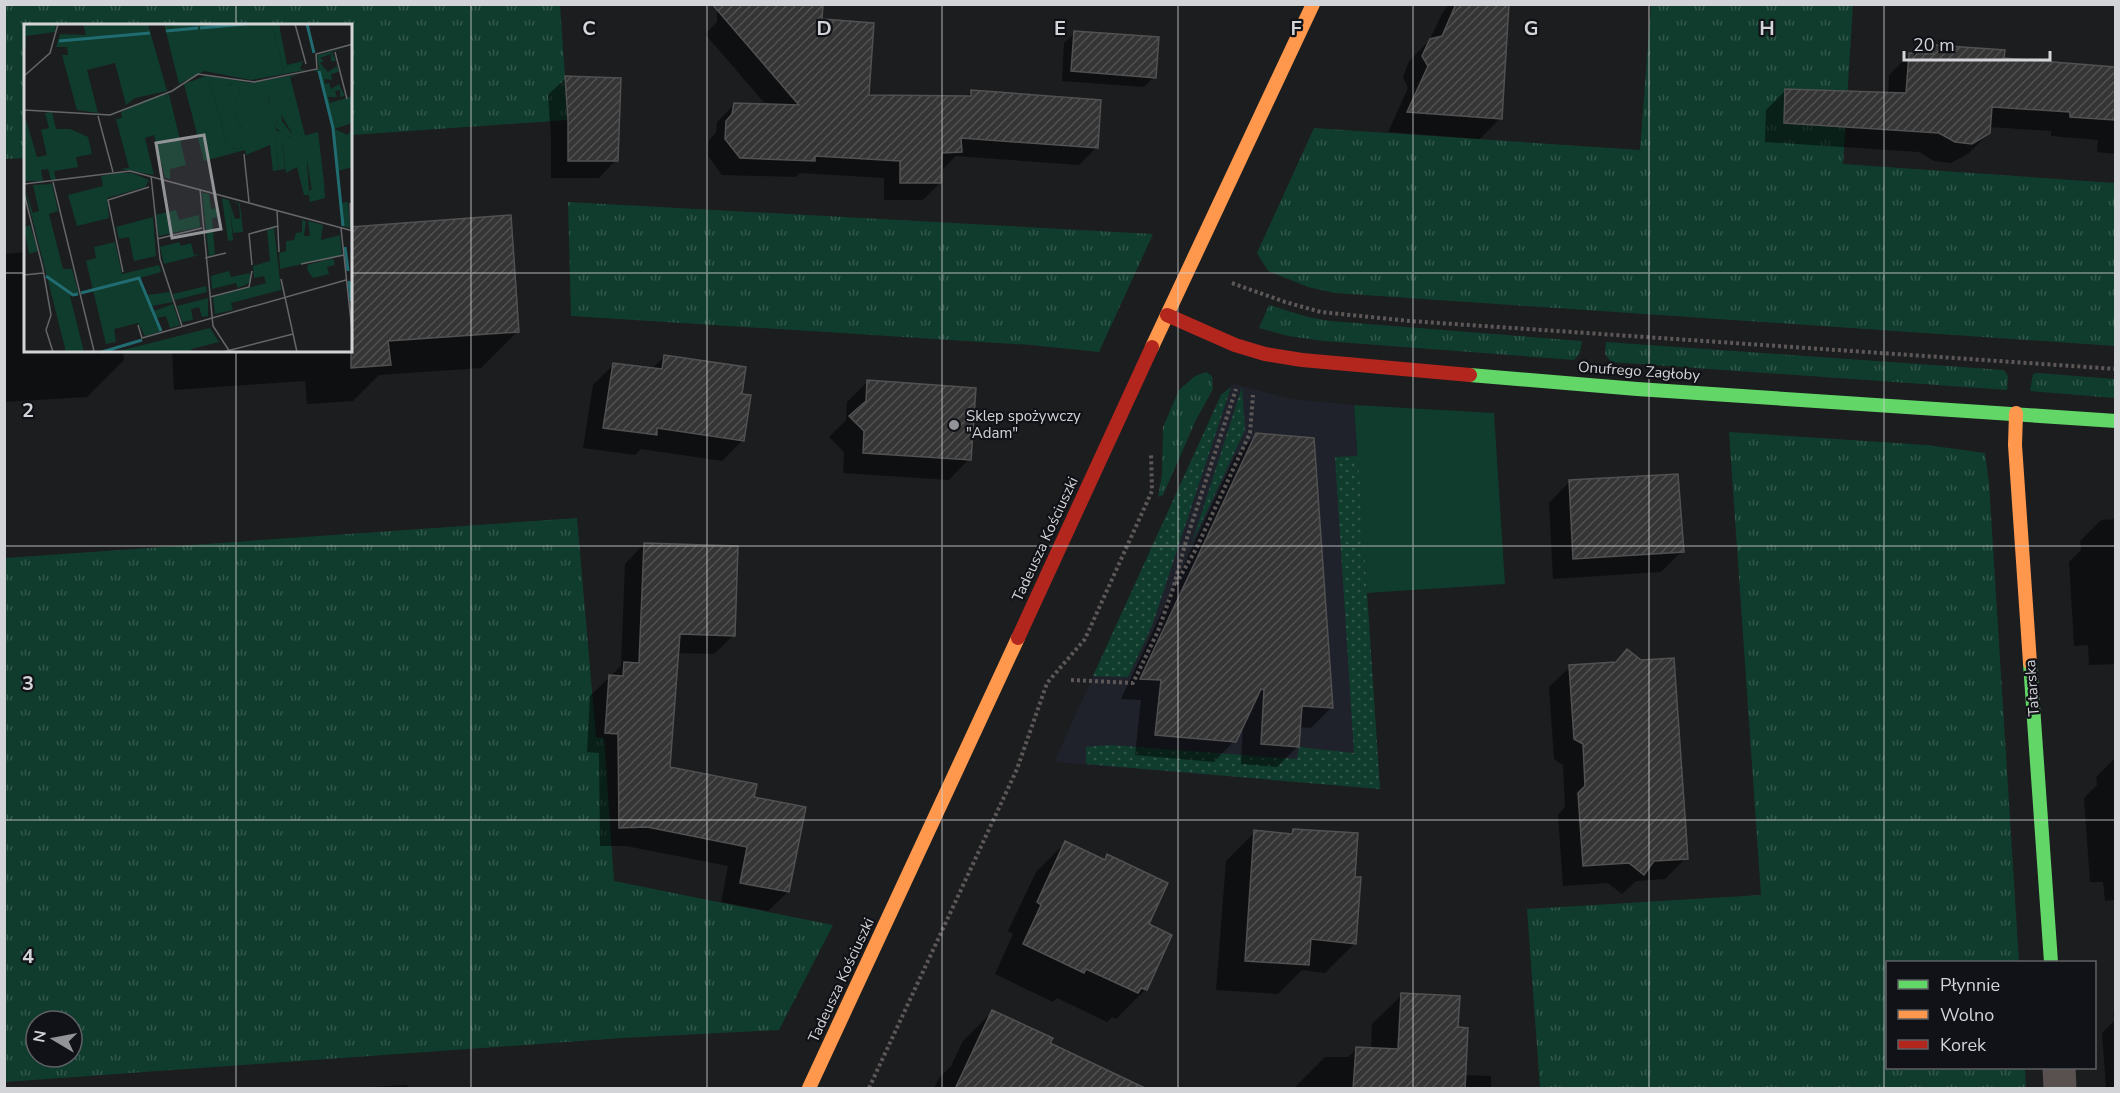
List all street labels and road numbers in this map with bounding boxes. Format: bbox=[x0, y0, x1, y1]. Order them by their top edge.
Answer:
street label: Onufrego Zagłoby bbox=[1577, 357, 1701, 385]
street label: Tadeusza Kościuszki bbox=[1007, 473, 1083, 605]
street label: Tatarska bbox=[2020, 659, 2044, 717]
street label: Tadeusza Kościuszki bbox=[803, 914, 879, 1046]

